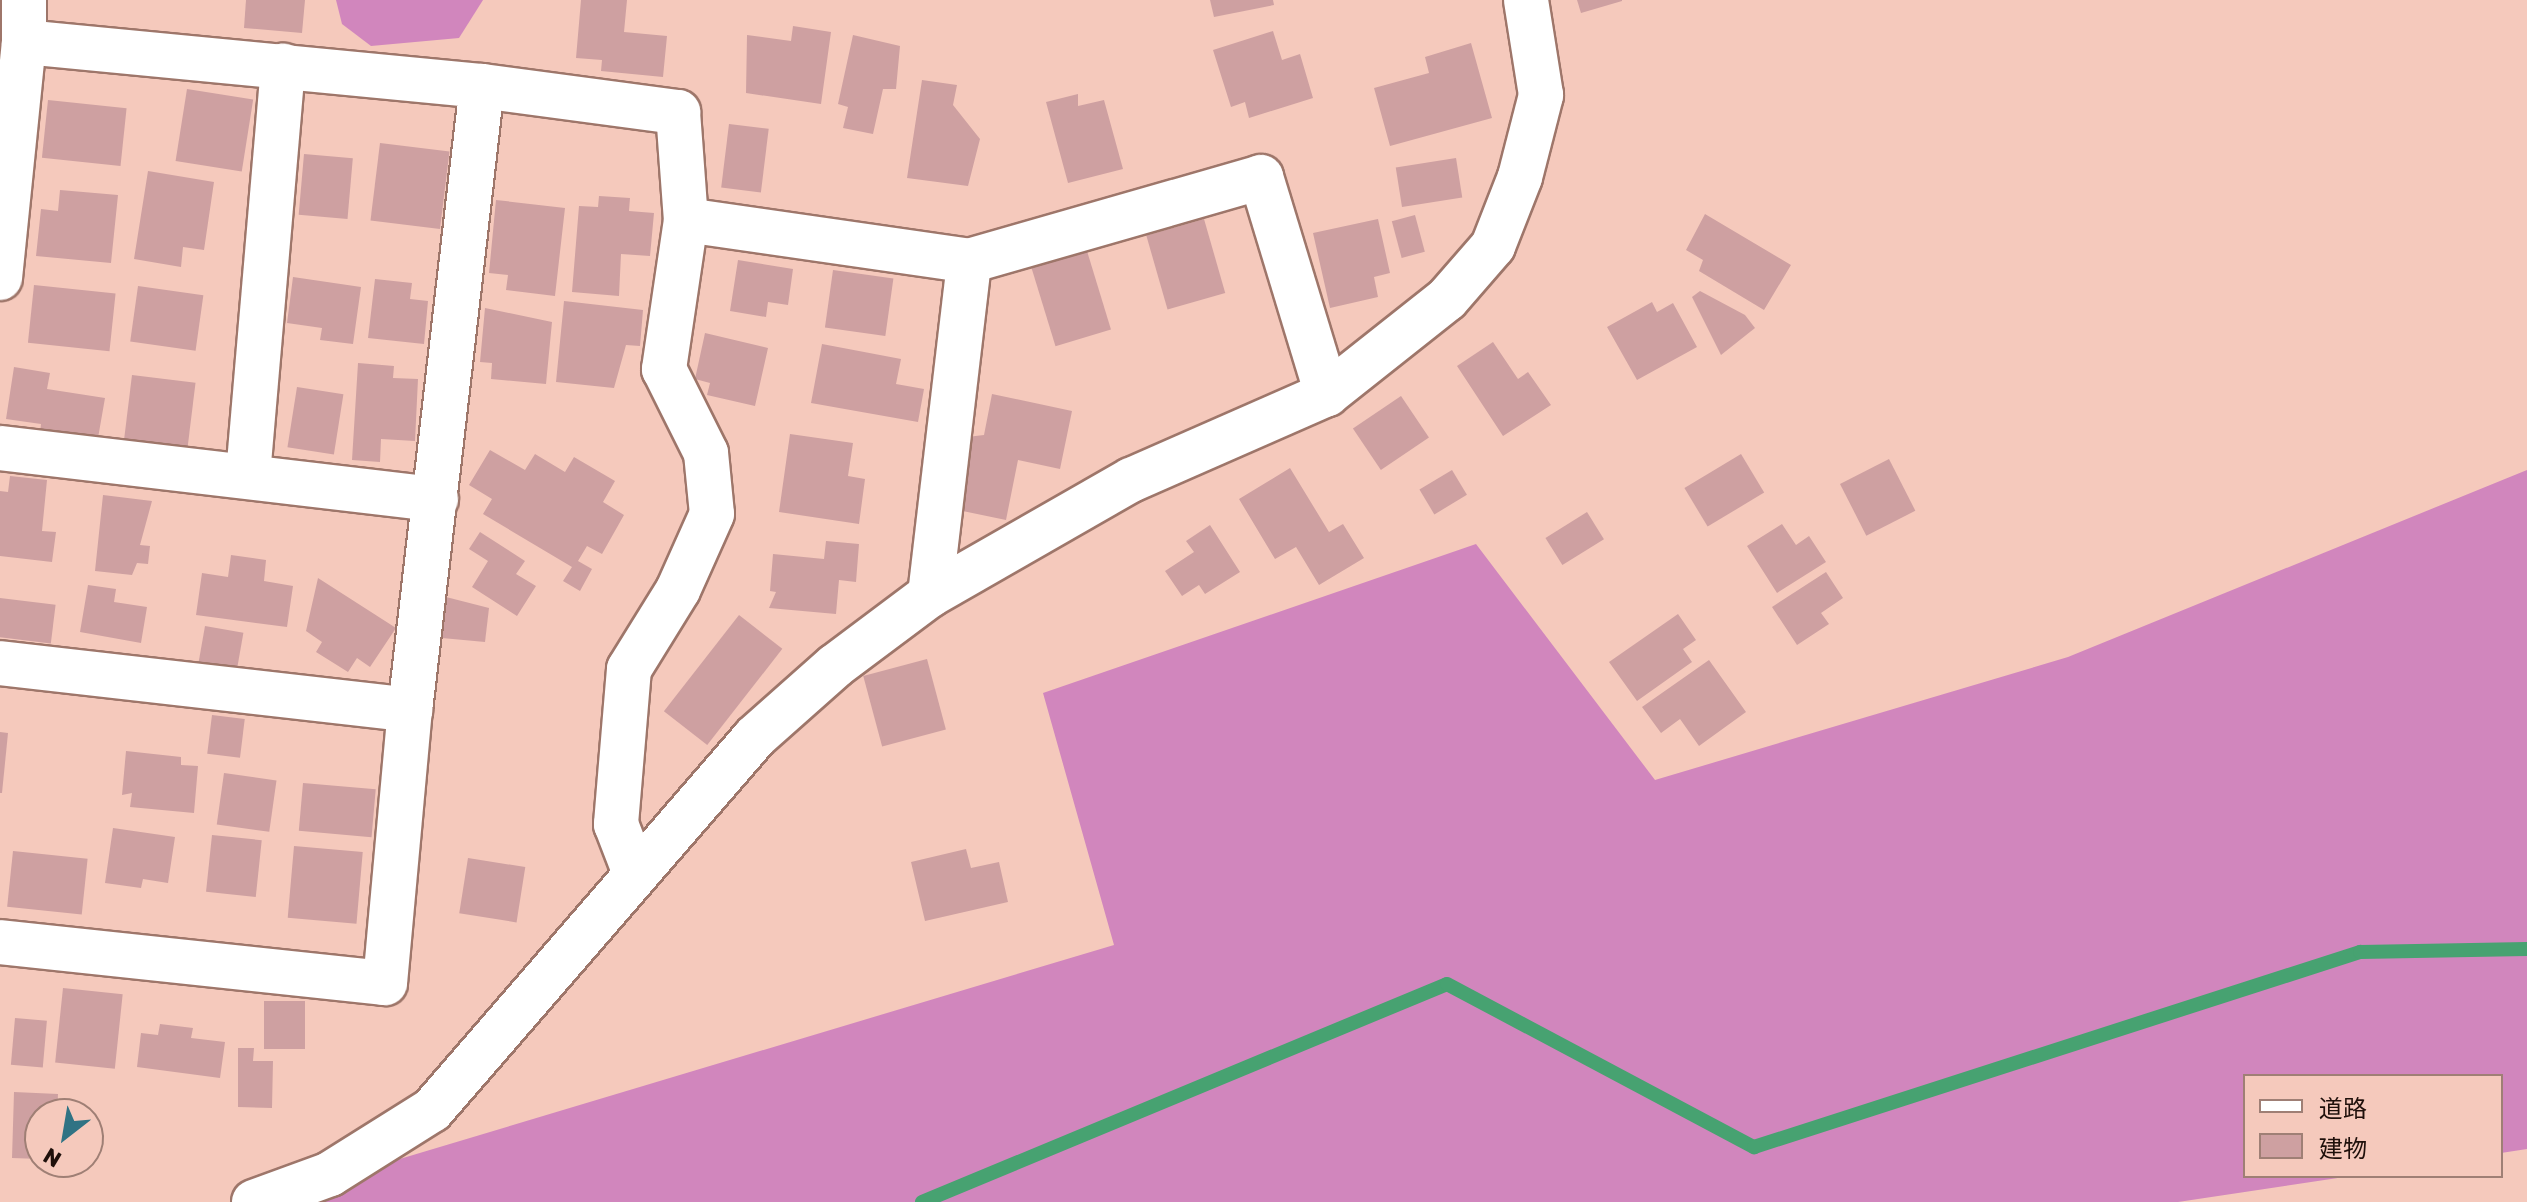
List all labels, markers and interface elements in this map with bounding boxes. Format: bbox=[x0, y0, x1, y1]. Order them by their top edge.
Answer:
legend bbox=[2243, 1074, 2503, 1178]
text: 道路 bbox=[2319, 1095, 2367, 1123]
north arrow bbox=[24, 1098, 104, 1178]
text: 建物 bbox=[2319, 1135, 2367, 1163]
text: N bbox=[39, 1142, 66, 1173]

